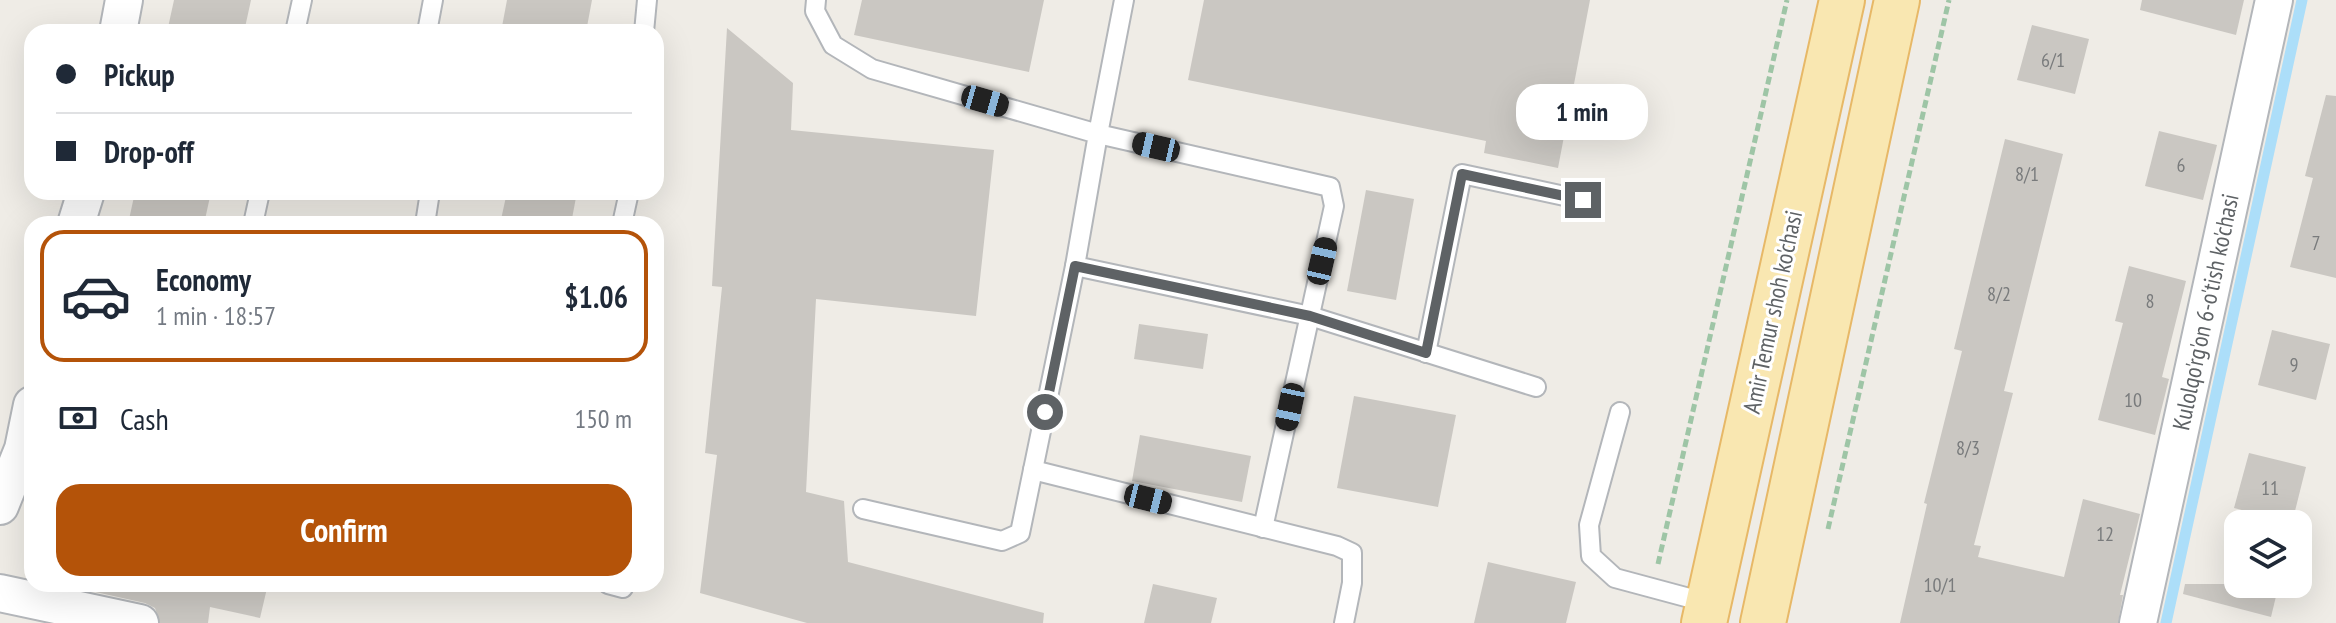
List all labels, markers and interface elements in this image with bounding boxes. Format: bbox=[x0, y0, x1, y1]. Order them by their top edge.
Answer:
house number: 6/1 bbox=[2041, 47, 2065, 73]
text: Pickup bbox=[104, 55, 175, 94]
car bbox=[959, 83, 1011, 119]
callout: 1 min bbox=[1517, 84, 1649, 140]
text: 1 min bbox=[1556, 95, 1608, 128]
car bbox=[1130, 130, 1182, 164]
text: Drop-off bbox=[104, 132, 194, 171]
house number: 6 bbox=[2177, 152, 2186, 178]
house number: 8/1 bbox=[2015, 161, 2039, 187]
route end bbox=[1565, 182, 1601, 218]
street label: Kulolqo'rg'on 6-o'tish ko'chasi bbox=[2165, 191, 2246, 433]
street label: Amir Temur shoh ko'chasi bbox=[1736, 208, 1809, 416]
house number: 7 bbox=[2312, 230, 2321, 256]
car bbox=[1305, 235, 1339, 287]
icon: car bbox=[60, 260, 132, 332]
text: Economy bbox=[156, 260, 251, 299]
text: $1.06 bbox=[564, 277, 628, 316]
house number: 8/2 bbox=[1987, 281, 2011, 307]
house number: 8 bbox=[2146, 288, 2155, 314]
text: 1 min · 18:57 bbox=[156, 299, 276, 332]
house number: 9 bbox=[2290, 352, 2299, 378]
car bbox=[1273, 381, 1307, 433]
house number: 10 bbox=[2124, 387, 2142, 413]
route start bbox=[1027, 394, 1063, 430]
icon: cash bbox=[56, 396, 100, 440]
text: Cash bbox=[120, 399, 169, 438]
text: 150 m bbox=[574, 402, 632, 435]
house number: 8/3 bbox=[1956, 435, 1980, 461]
house number: 11 bbox=[2261, 475, 2279, 501]
car bbox=[1122, 482, 1174, 516]
button: Confirm bbox=[56, 484, 632, 576]
map controls bbox=[2224, 510, 2312, 598]
button: layers bbox=[2224, 510, 2312, 598]
house number: 12 bbox=[2096, 521, 2114, 547]
house number: 10/1 bbox=[1924, 572, 1956, 598]

